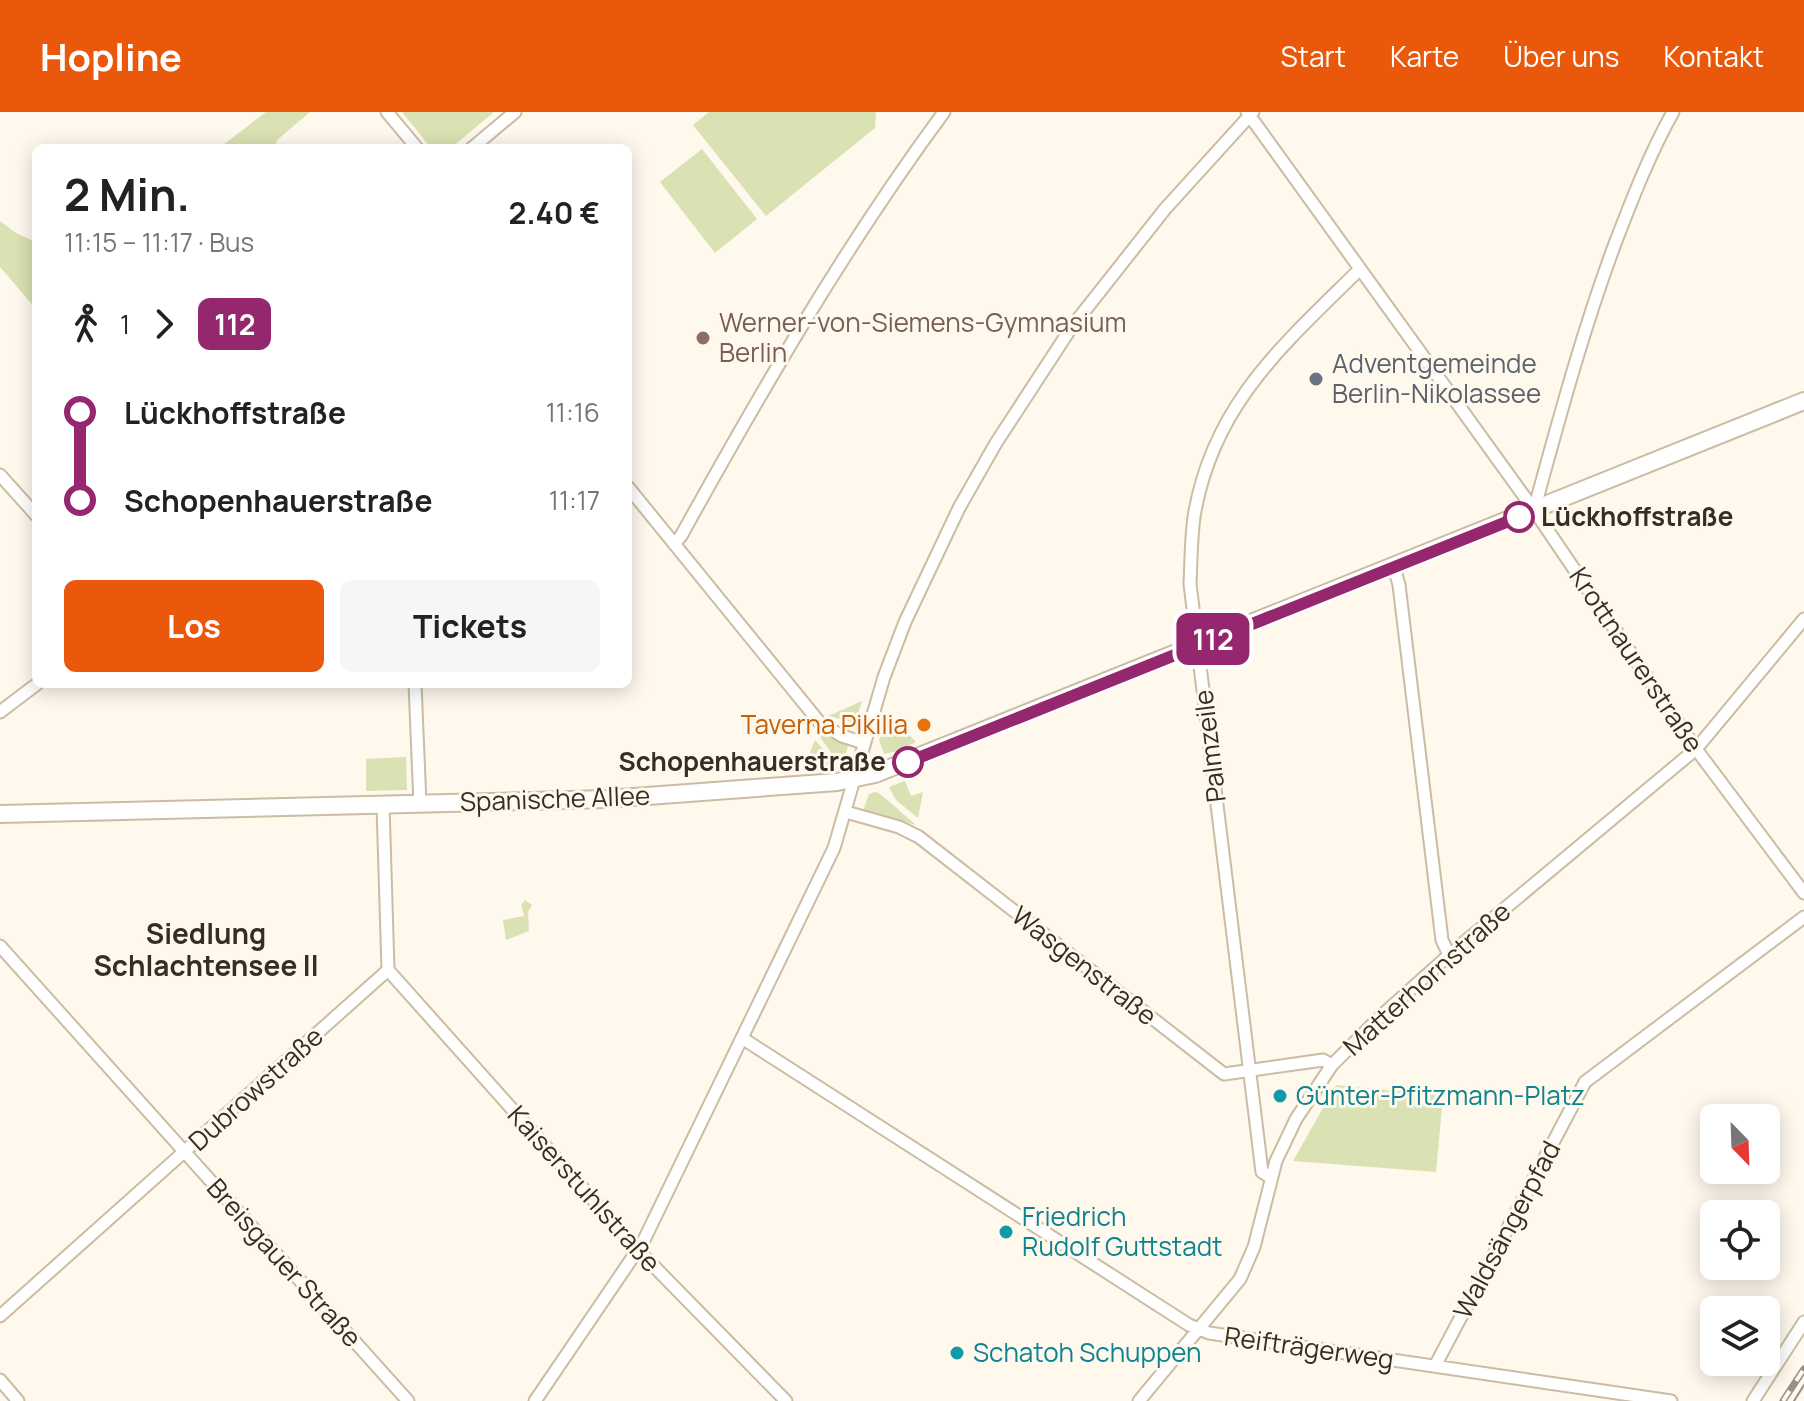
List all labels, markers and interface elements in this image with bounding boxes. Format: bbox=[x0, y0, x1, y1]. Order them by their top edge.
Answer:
text: Hopline bbox=[40, 30, 182, 82]
text: Start bbox=[1281, 37, 1346, 75]
text: Karte bbox=[1390, 37, 1459, 75]
text: Über uns bbox=[1503, 37, 1619, 75]
text: Kontakt bbox=[1663, 37, 1764, 75]
text: 2 Min. bbox=[64, 164, 190, 224]
text: 2.40 € bbox=[509, 192, 600, 233]
text: 11:15 – 11:17 · Bus bbox=[64, 224, 254, 260]
icon: walk bbox=[64, 302, 108, 346]
icon: forward bbox=[142, 302, 186, 346]
place label: Werner-von-Siemens-Gymnasium Berlin bbox=[719, 304, 1127, 370]
text: 112 bbox=[214, 305, 255, 343]
text: 1 bbox=[120, 306, 130, 342]
marker: Werner-von-Siemens-Gymnasium Berlin bbox=[694, 329, 712, 347]
place label: Adventgemeinde Berlin-Nikolassee bbox=[1332, 345, 1541, 411]
marker: Adventgemeinde Berlin-Nikolassee bbox=[1307, 370, 1325, 388]
text: Lückhoffstraße bbox=[124, 392, 346, 433]
text: 11:16 bbox=[546, 394, 600, 430]
text: Schopenhauerstraße bbox=[124, 480, 433, 521]
text: 11:17 bbox=[549, 482, 600, 518]
place label: Lückhoffstraße bbox=[1541, 498, 1734, 534]
marker: Lückhoffstraße bbox=[1504, 502, 1534, 532]
street label: Krottnaurerstraße bbox=[1562, 560, 1712, 759]
button: Los bbox=[64, 580, 324, 672]
button: Tickets bbox=[340, 580, 600, 672]
line badge: 112 bbox=[1167, 613, 1259, 665]
text: 112 bbox=[1192, 620, 1234, 658]
street label: Palmzeile bbox=[1184, 688, 1234, 804]
place label: Taverna Pikilia bbox=[741, 706, 908, 742]
marker: Taverna Pikilia bbox=[915, 716, 933, 734]
place label: Schopenhauerstraße bbox=[619, 743, 886, 779]
marker: Schopenhauerstraße bbox=[893, 747, 923, 777]
street label: Spanische Allee bbox=[459, 777, 651, 819]
street label: Matterhornstraße bbox=[1335, 893, 1518, 1063]
street label: Wasgenstraße bbox=[1005, 897, 1165, 1033]
district label: Siedlung Schlachtensee II bbox=[93, 914, 319, 984]
street label: Dubrowstraße bbox=[180, 1018, 330, 1158]
place label: Günter-Pfitzmann-Platz bbox=[1296, 1077, 1585, 1113]
marker: Günter-Pfitzmann-Platz bbox=[1271, 1087, 1289, 1105]
street label: Kaiserstuhlstraße bbox=[500, 1097, 669, 1279]
north arrow bbox=[1700, 1104, 1780, 1184]
map controls bbox=[1700, 1104, 1780, 1376]
street label: Waldsängerpfad bbox=[1444, 1134, 1568, 1325]
street label: Breisgauer Straße bbox=[199, 1170, 370, 1354]
place label: Friedrich Rudolf Guttstadt bbox=[1022, 1198, 1223, 1264]
button: locate bbox=[1700, 1200, 1780, 1280]
marker: Friedrich Rudolf Guttstadt bbox=[997, 1223, 1015, 1241]
button: layers bbox=[1700, 1296, 1780, 1376]
street label: Reifträgerweg bbox=[1222, 1317, 1396, 1377]
place label: Schatoh Schuppen bbox=[973, 1334, 1202, 1370]
marker: Schatoh Schuppen bbox=[948, 1344, 966, 1362]

